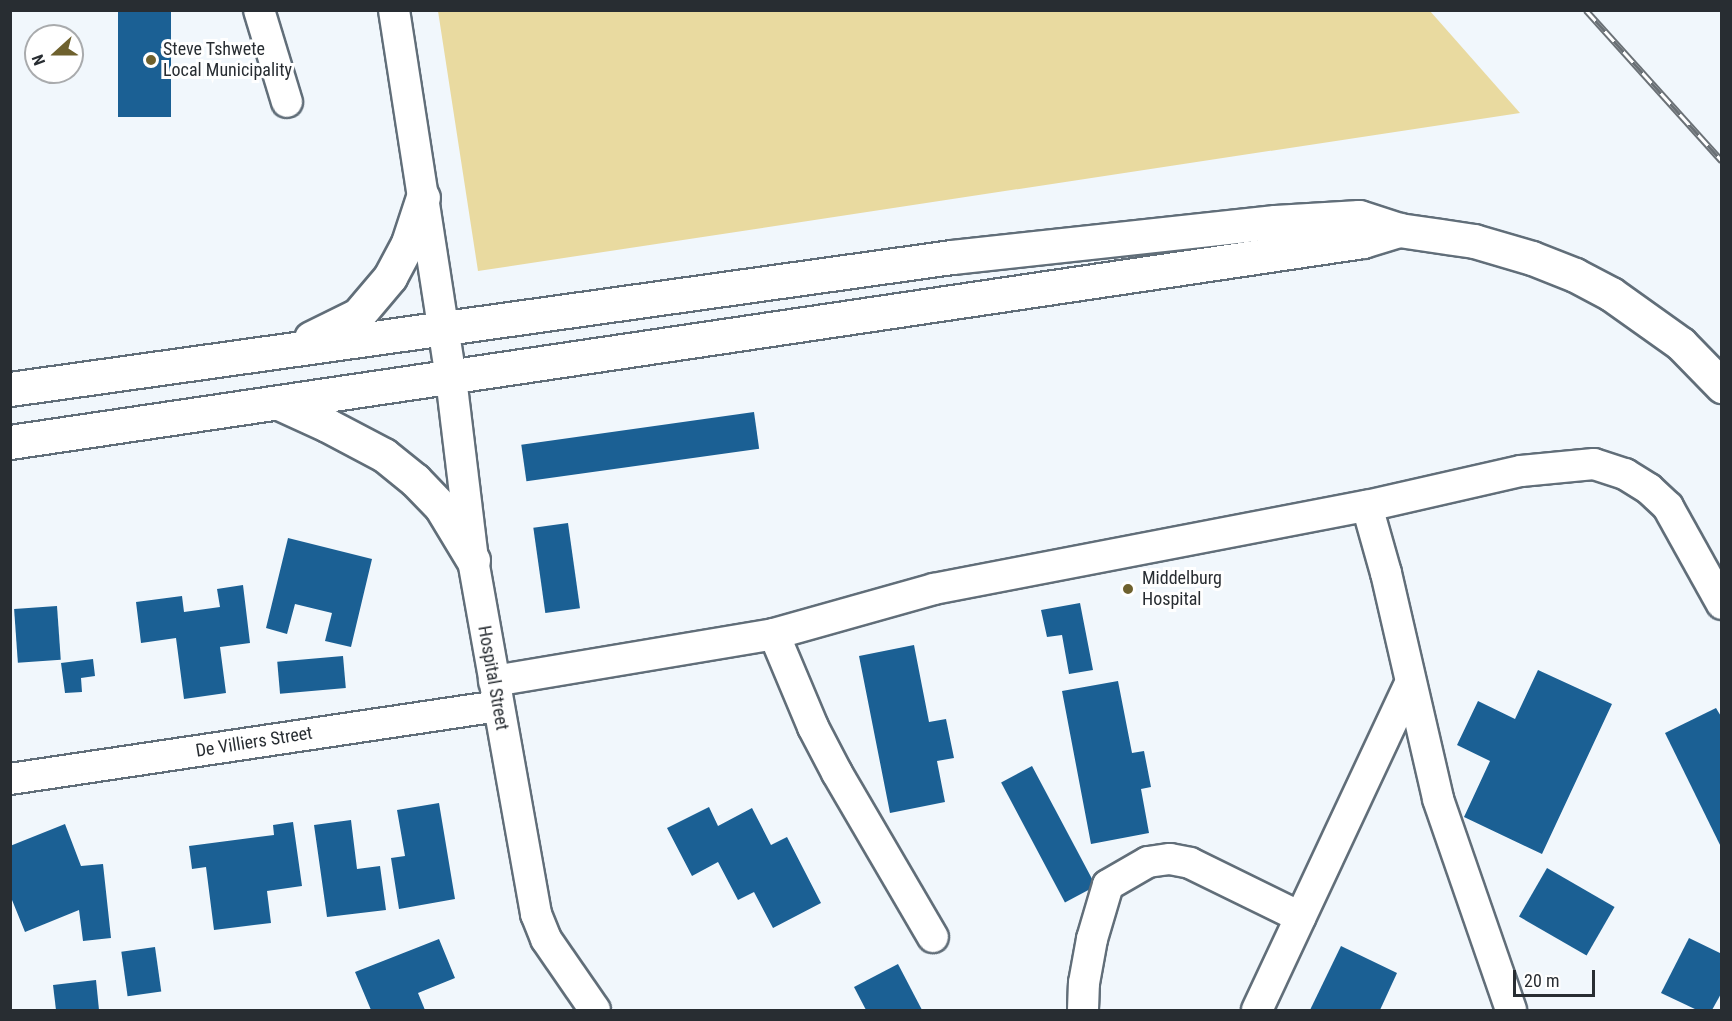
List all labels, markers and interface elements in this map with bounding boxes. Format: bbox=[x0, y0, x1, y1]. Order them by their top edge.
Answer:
north arrow bbox=[24, 24, 84, 84]
place label: Steve Tshwete Local Municipality bbox=[163, 39, 292, 82]
text: N bbox=[28, 52, 49, 68]
marker: Steve Tshwete Local Municipality bbox=[144, 53, 158, 67]
place label: Middelburg Hospital bbox=[1142, 568, 1222, 610]
marker: Middelburg Hospital bbox=[1119, 580, 1137, 598]
street label: Hospital Street bbox=[473, 624, 513, 732]
street label: De Villiers Street bbox=[194, 722, 314, 762]
scale bar bbox=[1516, 958, 1598, 996]
text: 20 m bbox=[1524, 970, 1559, 991]

